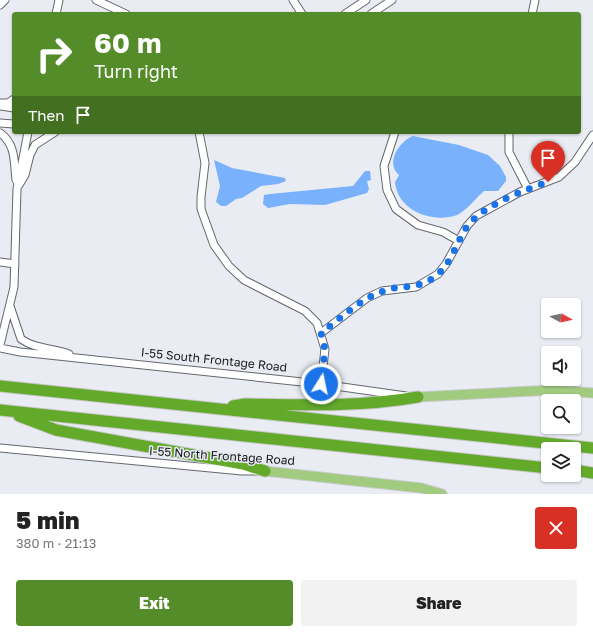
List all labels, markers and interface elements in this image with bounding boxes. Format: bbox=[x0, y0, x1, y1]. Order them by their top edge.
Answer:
text: 60 m bbox=[94, 26, 161, 59]
icon: right bbox=[28, 28, 80, 80]
text: Turn right bbox=[94, 60, 178, 82]
icon: arrive bbox=[72, 104, 94, 126]
text: Then bbox=[28, 106, 64, 124]
pin bbox=[531, 141, 565, 182]
icon: arrive bbox=[537, 147, 559, 169]
north arrow bbox=[541, 298, 581, 338]
map controls bbox=[541, 298, 581, 482]
street label: I-55 South Frontage Road bbox=[140, 344, 288, 375]
button: sound bbox=[541, 346, 581, 386]
position arrow bbox=[300, 363, 342, 405]
button: search bbox=[541, 394, 581, 434]
button: layers bbox=[541, 442, 581, 482]
street label: I-55 North Frontage Road bbox=[149, 443, 295, 468]
text: 5 min bbox=[16, 505, 79, 534]
button: close bbox=[535, 507, 577, 549]
text: 380 m · 21:13 bbox=[16, 535, 96, 551]
button: Exit bbox=[16, 580, 293, 626]
button: Share bbox=[301, 580, 577, 626]

